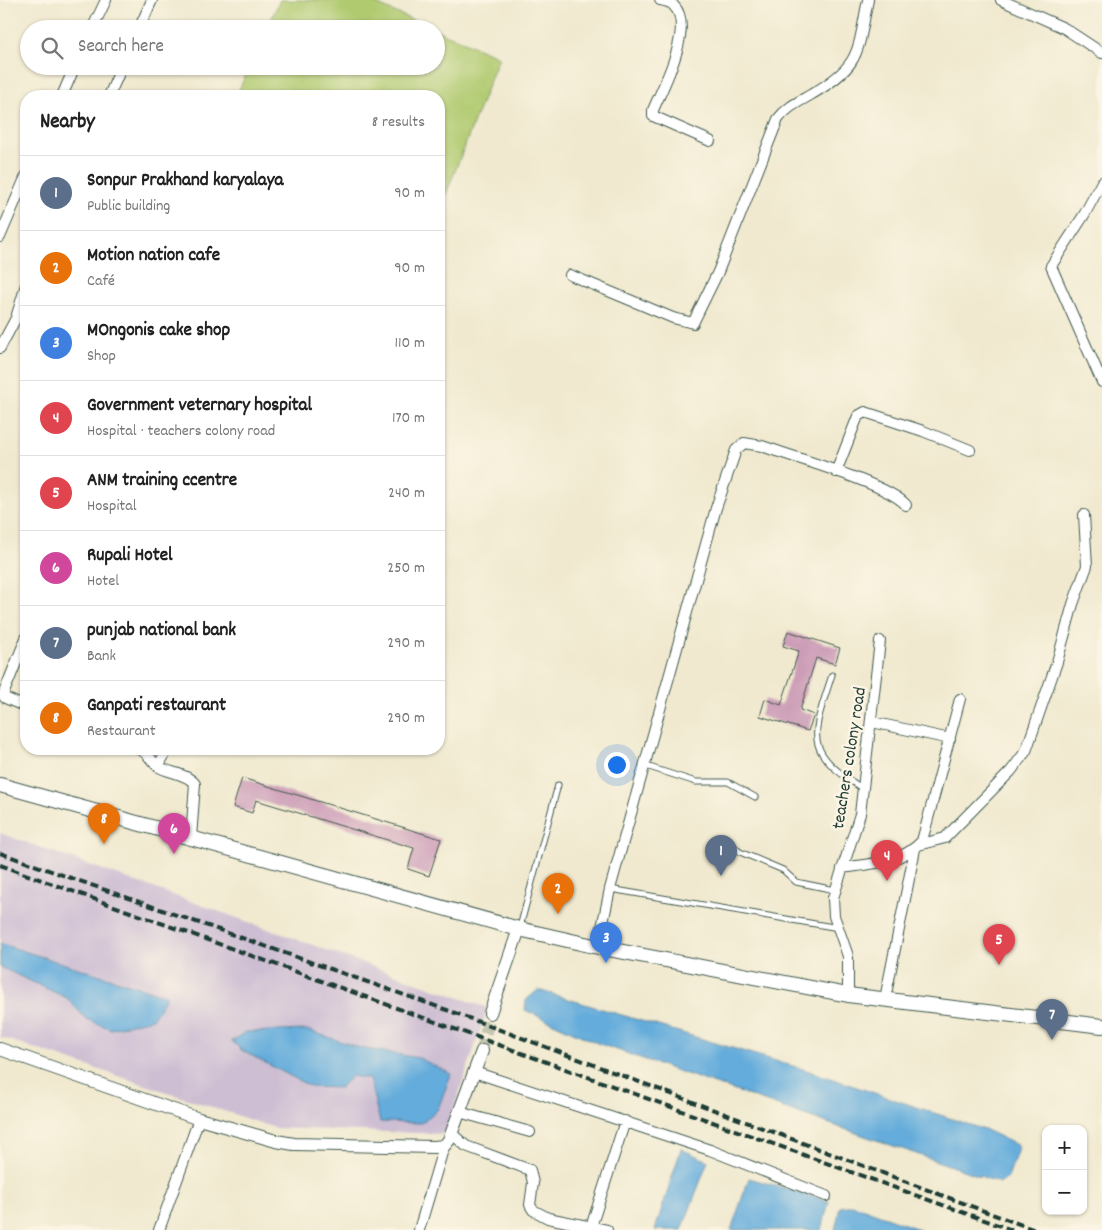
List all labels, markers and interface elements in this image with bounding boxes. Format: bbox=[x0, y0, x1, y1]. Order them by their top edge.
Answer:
search box bbox=[20, 20, 445, 75]
icon: search bbox=[38, 34, 66, 62]
text: Search here bbox=[78, 34, 164, 61]
text: Nearby bbox=[40, 108, 95, 138]
text: 8 results bbox=[372, 111, 425, 134]
text: Sonpur Prakhand karyalaya bbox=[87, 168, 283, 195]
text: 1 bbox=[54, 182, 58, 205]
text: 90 m bbox=[394, 182, 425, 205]
text: Public building bbox=[87, 195, 170, 218]
text: Motion nation cafe bbox=[87, 243, 220, 270]
text: 2 bbox=[53, 257, 60, 280]
text: 90 m bbox=[394, 257, 425, 280]
text: Café bbox=[87, 270, 115, 293]
text: MOngonis cake shop bbox=[87, 318, 230, 345]
text: 3 bbox=[52, 332, 60, 355]
text: 110 m bbox=[395, 332, 425, 355]
text: Shop bbox=[87, 345, 116, 368]
text: Government veternary hospital bbox=[87, 393, 312, 420]
text: 4 bbox=[53, 407, 59, 430]
text: 170 m bbox=[392, 407, 425, 430]
text: Hospital · teachers colony road bbox=[87, 420, 275, 443]
text: ANM training ccentre bbox=[87, 468, 237, 495]
text: 5 bbox=[52, 482, 60, 505]
text: 240 m bbox=[388, 482, 425, 505]
text: Hospital bbox=[87, 495, 137, 518]
text: Rupali Hotel bbox=[87, 543, 173, 570]
text: 6 bbox=[52, 557, 60, 580]
text: 250 m bbox=[387, 557, 425, 580]
text: Hotel bbox=[87, 570, 119, 593]
text: punjab national bank bbox=[87, 618, 236, 645]
text: 7 bbox=[53, 632, 59, 655]
text: 290 m bbox=[387, 632, 425, 655]
text: Bank bbox=[87, 645, 116, 668]
street label: teachers colony road bbox=[827, 686, 874, 831]
text: Ganpati restaurant bbox=[87, 693, 226, 720]
text: 8 bbox=[53, 707, 59, 730]
text: 290 m bbox=[387, 707, 425, 730]
text: Restaurant bbox=[87, 720, 156, 743]
your location bbox=[604, 752, 630, 778]
pin: 8 bbox=[88, 803, 120, 844]
pin: 6 bbox=[158, 813, 190, 854]
pin: 1 bbox=[705, 835, 737, 876]
pin: 4 bbox=[871, 840, 903, 881]
pin: 2 bbox=[542, 873, 574, 914]
pin: 3 bbox=[590, 922, 622, 963]
pin: 5 bbox=[983, 924, 1015, 965]
pin: 7 bbox=[1036, 999, 1068, 1040]
map controls bbox=[1042, 1125, 1087, 1215]
button: + bbox=[1042, 1125, 1087, 1170]
button: − bbox=[1042, 1170, 1087, 1215]

